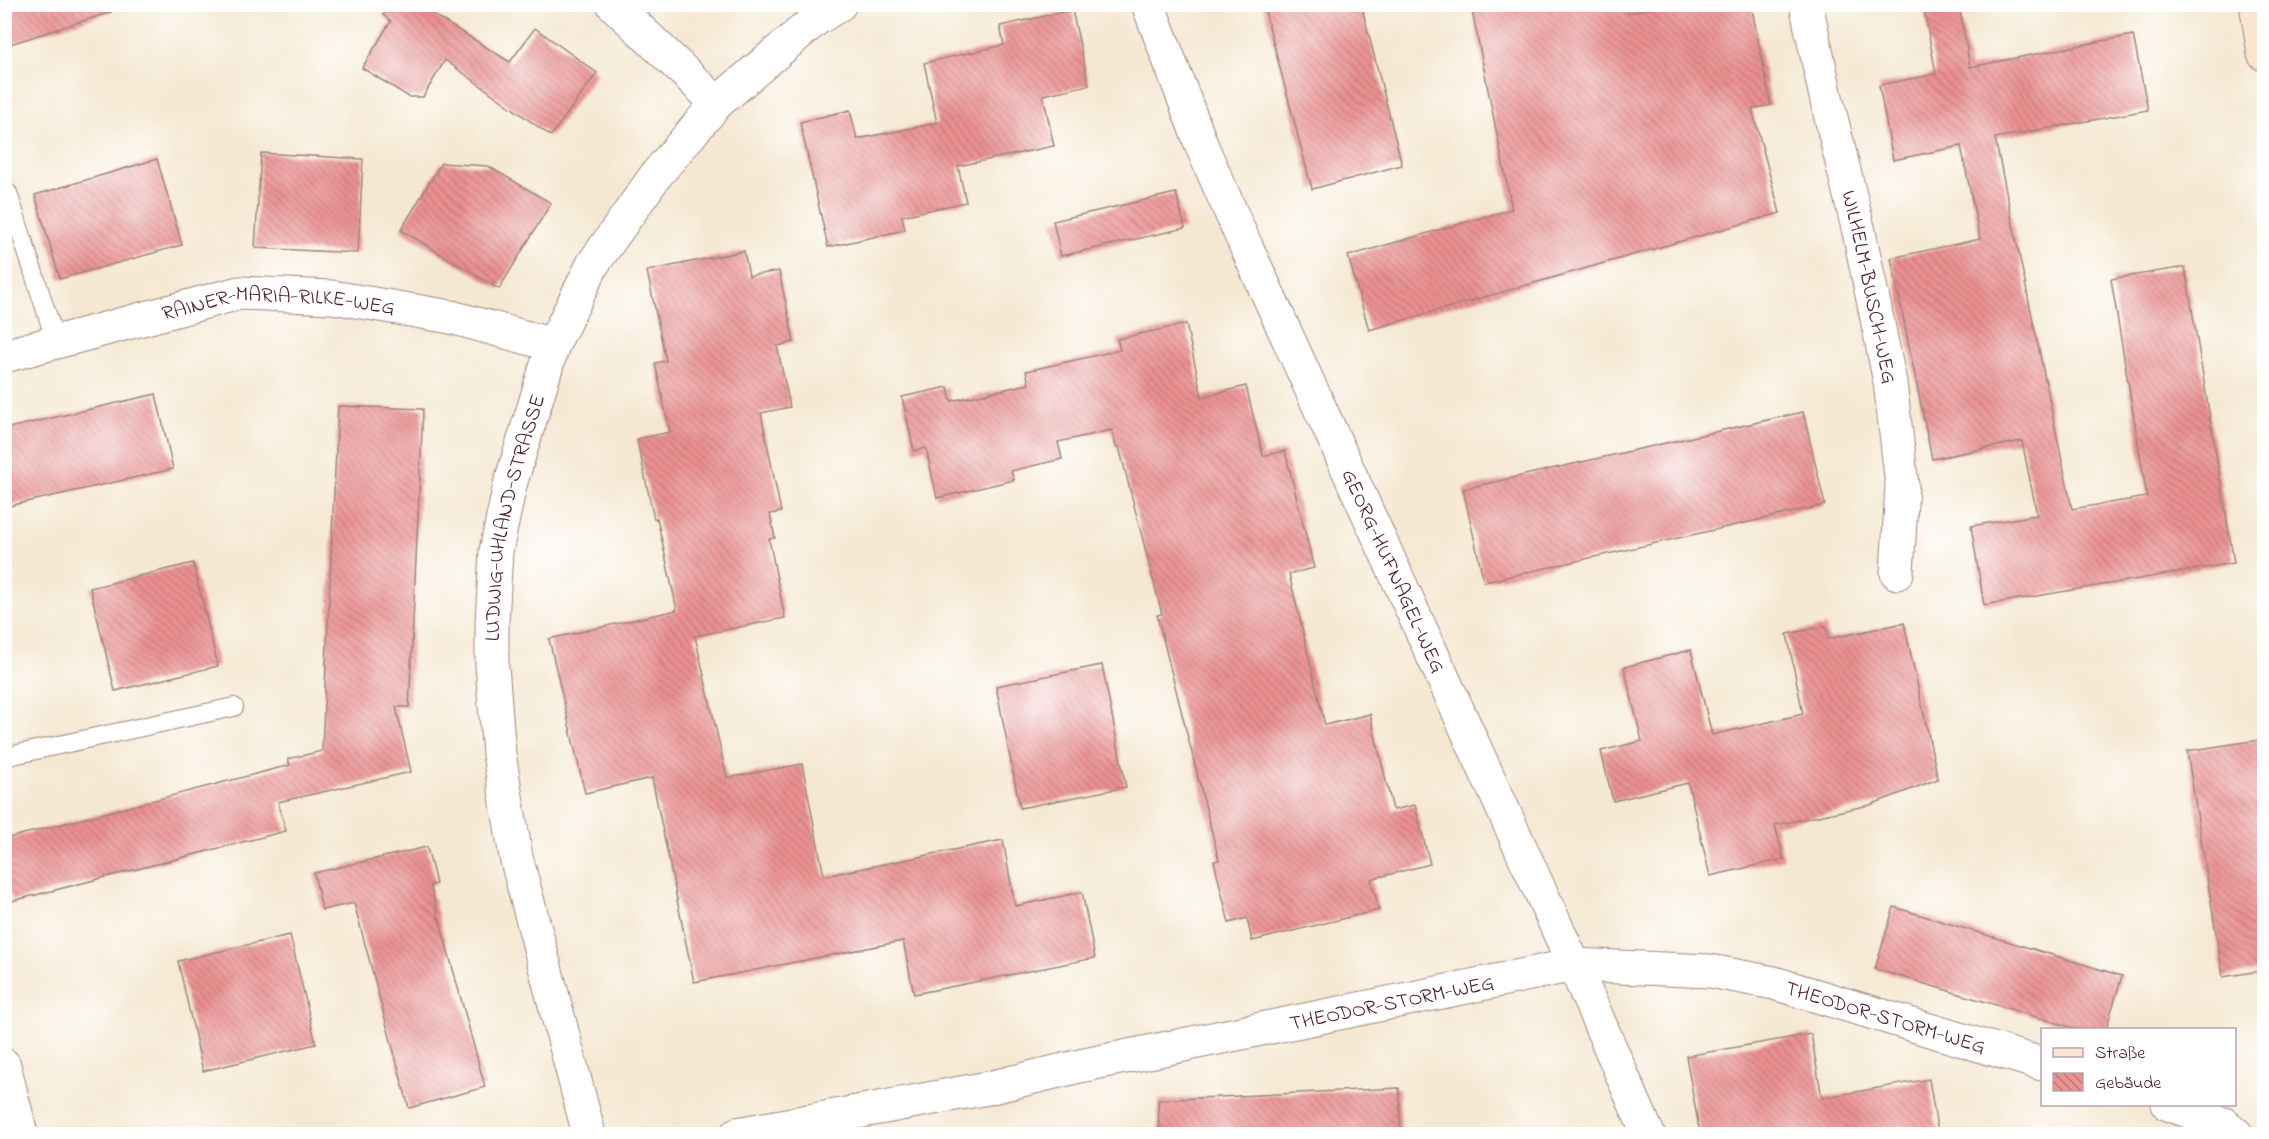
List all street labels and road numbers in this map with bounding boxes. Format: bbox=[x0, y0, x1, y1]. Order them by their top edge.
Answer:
street label: WILHELM-BUSCH-WEG bbox=[1832, 188, 1903, 387]
street label: RAINER-MARIA-RILKE-WEG bbox=[159, 280, 397, 330]
street label: LUDWIG-UHLAND-STRASSE bbox=[479, 391, 554, 641]
street label: GEORG-HUFNAGEL-WEG bbox=[1333, 465, 1452, 678]
street label: THEODOR-STORM-WEG bbox=[1287, 969, 1497, 1040]
street label: THEODOR-STORM-WEG bbox=[1781, 974, 1989, 1063]

